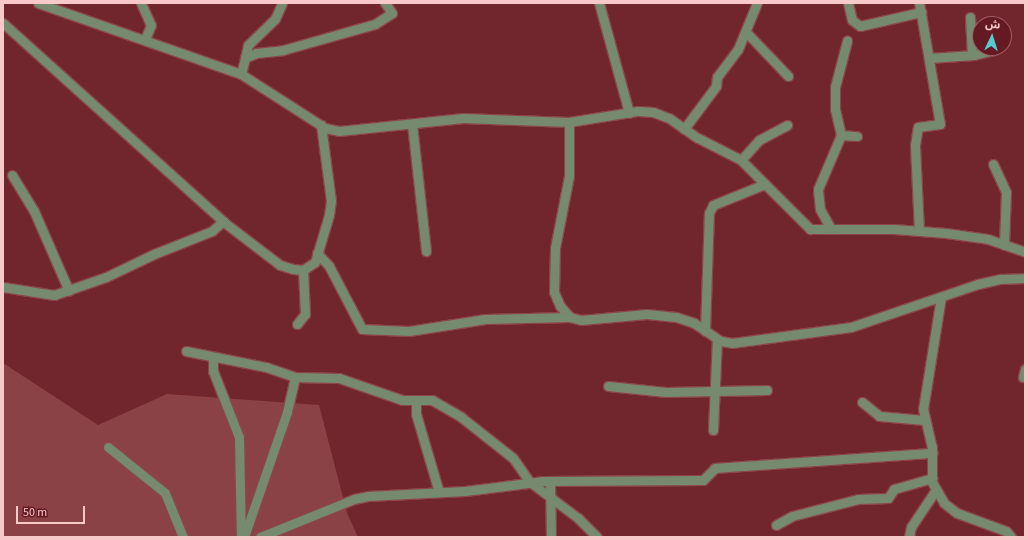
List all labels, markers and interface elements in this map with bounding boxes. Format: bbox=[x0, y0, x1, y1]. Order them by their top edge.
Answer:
north arrow bbox=[972, 16, 1012, 56]
text: ش bbox=[985, 17, 1001, 33]
scale bar bbox=[18, 498, 87, 524]
text: 50 m bbox=[23, 504, 47, 521]

